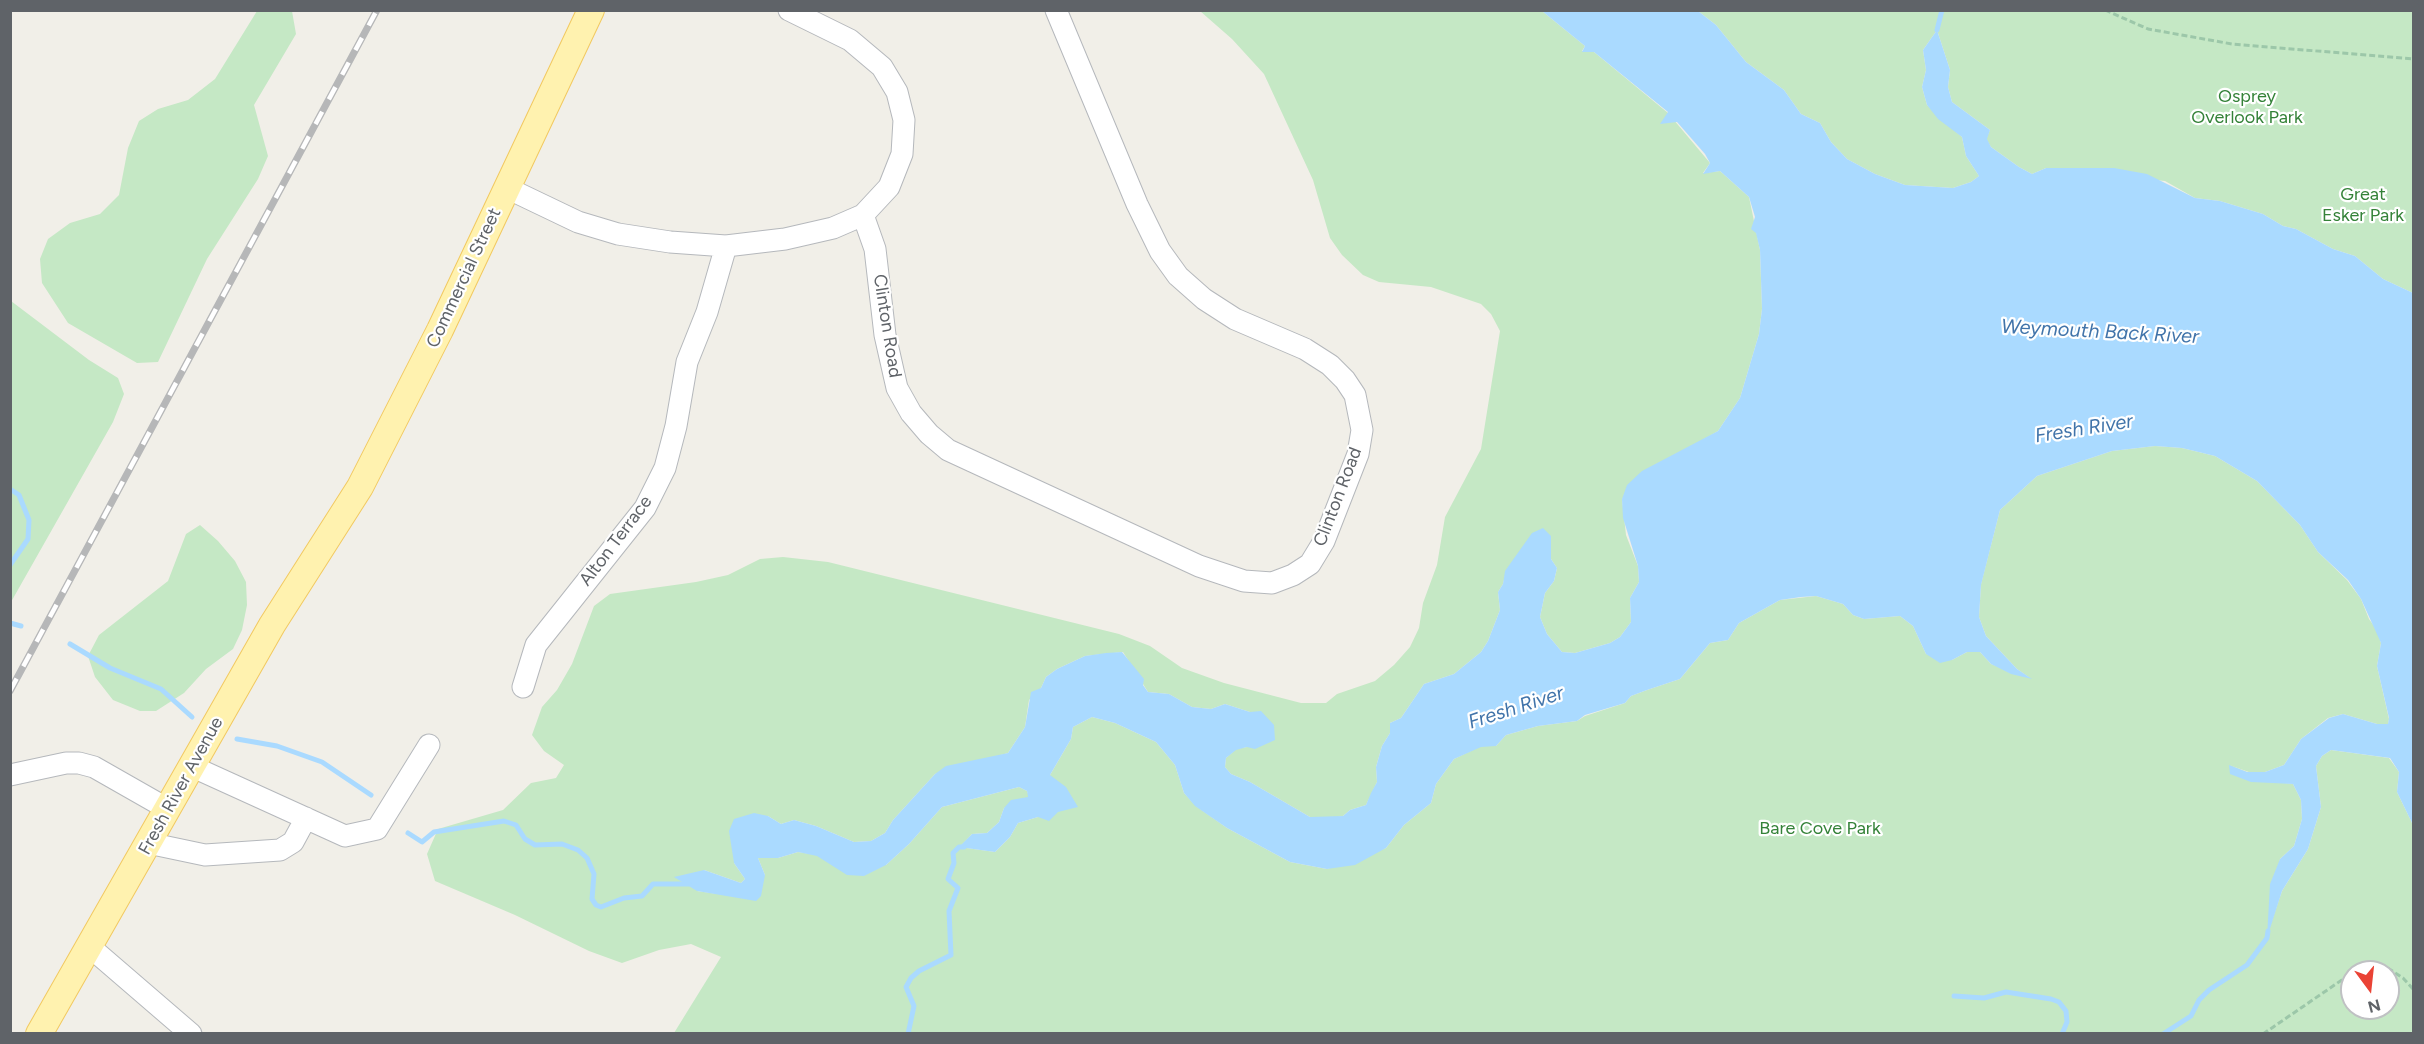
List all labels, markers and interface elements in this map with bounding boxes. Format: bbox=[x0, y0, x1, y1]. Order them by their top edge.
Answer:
park label: Osprey Overlook Park bbox=[2191, 86, 2303, 128]
park label: Great Esker Park bbox=[2322, 184, 2404, 226]
street label: Commercial Street bbox=[422, 205, 506, 351]
street label: Clinton Road bbox=[868, 273, 906, 379]
water label: Weymouth Back River bbox=[2001, 315, 2199, 349]
water label: Fresh River bbox=[2033, 409, 2135, 449]
street label: Clinton Road bbox=[1309, 444, 1367, 550]
street label: Alton Terrace bbox=[575, 492, 657, 590]
water label: Fresh River bbox=[1465, 681, 1567, 735]
street label: Fresh River Avenue bbox=[134, 713, 228, 859]
park label: Bare Cove Park bbox=[1759, 818, 1881, 840]
north arrow bbox=[2340, 960, 2400, 1020]
text: N bbox=[2366, 995, 2383, 1017]

